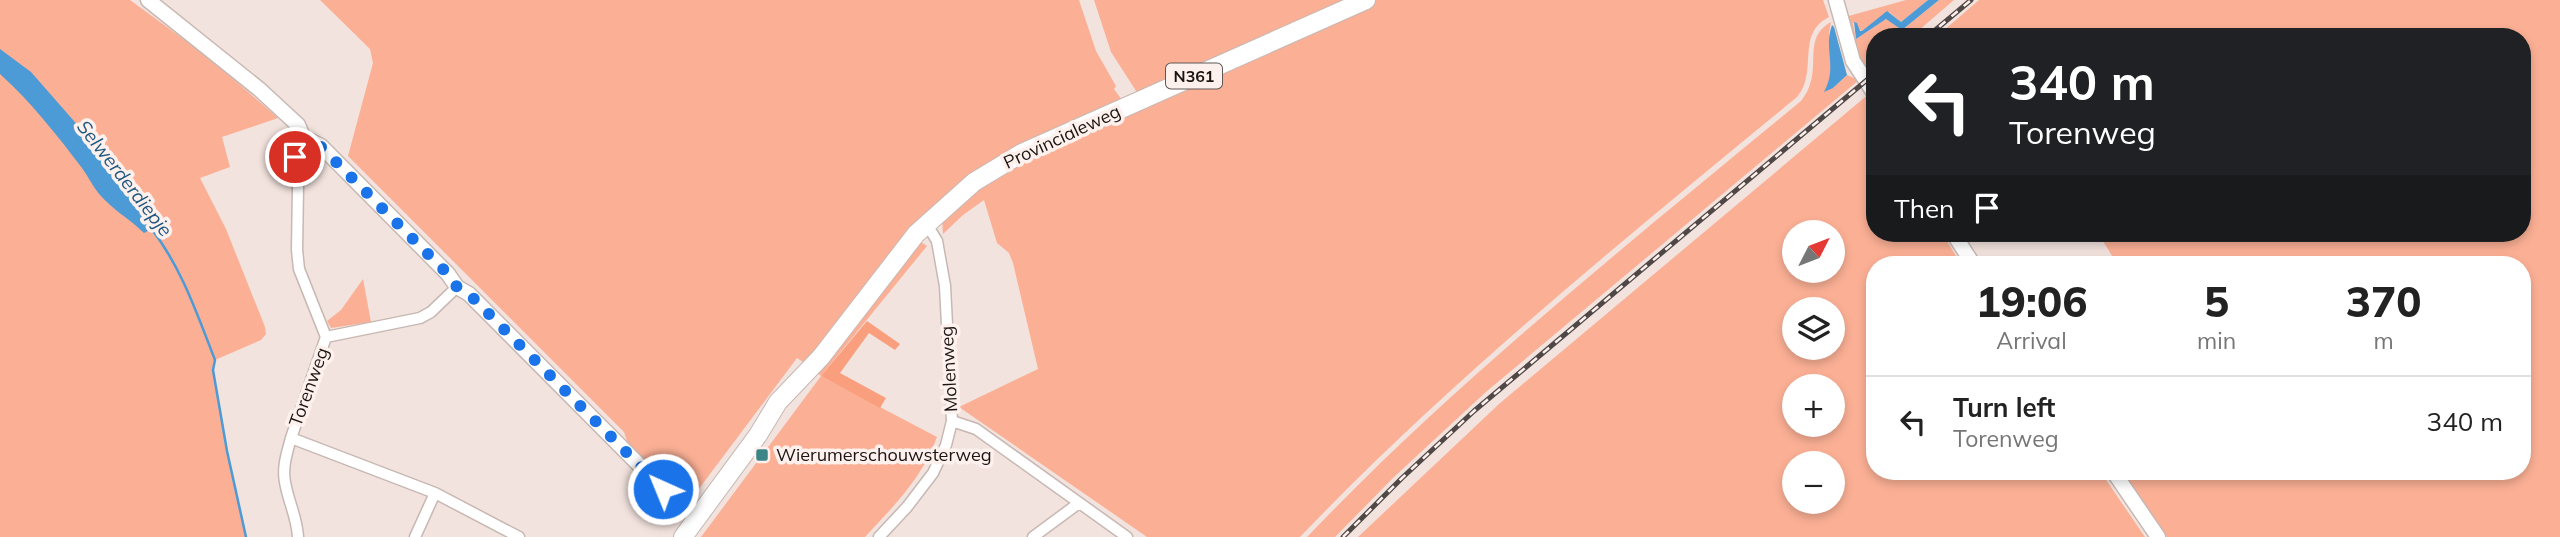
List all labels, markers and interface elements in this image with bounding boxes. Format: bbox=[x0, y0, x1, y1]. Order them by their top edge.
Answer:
text: 340 m bbox=[2009, 51, 2155, 112]
icon: left bbox=[1894, 56, 1985, 147]
road number: N361 bbox=[1166, 64, 1222, 88]
street label: Provincialeweg bbox=[1000, 99, 1124, 174]
text: Torenweg bbox=[2009, 112, 2156, 152]
water label: Selwerderdiepje bbox=[72, 115, 178, 241]
pin bbox=[265, 127, 325, 187]
icon: arrive bbox=[276, 138, 314, 176]
icon: arrive bbox=[1968, 189, 2006, 227]
text: Then bbox=[1894, 192, 1954, 225]
north arrow bbox=[1782, 220, 1844, 284]
map controls bbox=[1782, 220, 1845, 514]
text: 19:06 bbox=[1976, 275, 2087, 328]
text: 5 bbox=[2204, 275, 2229, 328]
text: 370 bbox=[2346, 275, 2421, 328]
button: layers bbox=[1782, 297, 1845, 360]
street label: Molenweg bbox=[935, 325, 962, 413]
text: Arrival bbox=[1996, 326, 2067, 355]
text: min bbox=[2197, 326, 2236, 355]
text: m bbox=[2373, 326, 2394, 355]
street label: Torenweg bbox=[284, 344, 333, 430]
button: + bbox=[1782, 374, 1845, 437]
text: Turn left bbox=[1953, 391, 2055, 424]
icon: left bbox=[1894, 403, 1932, 441]
text: 340 m bbox=[2427, 405, 2503, 438]
text: Torenweg bbox=[1953, 424, 2059, 453]
place label: Wierumerschouwsterweg bbox=[776, 443, 992, 466]
marker: Wierumerschouwsterweg bbox=[754, 447, 770, 463]
button: − bbox=[1782, 451, 1845, 514]
position arrow bbox=[626, 452, 700, 526]

